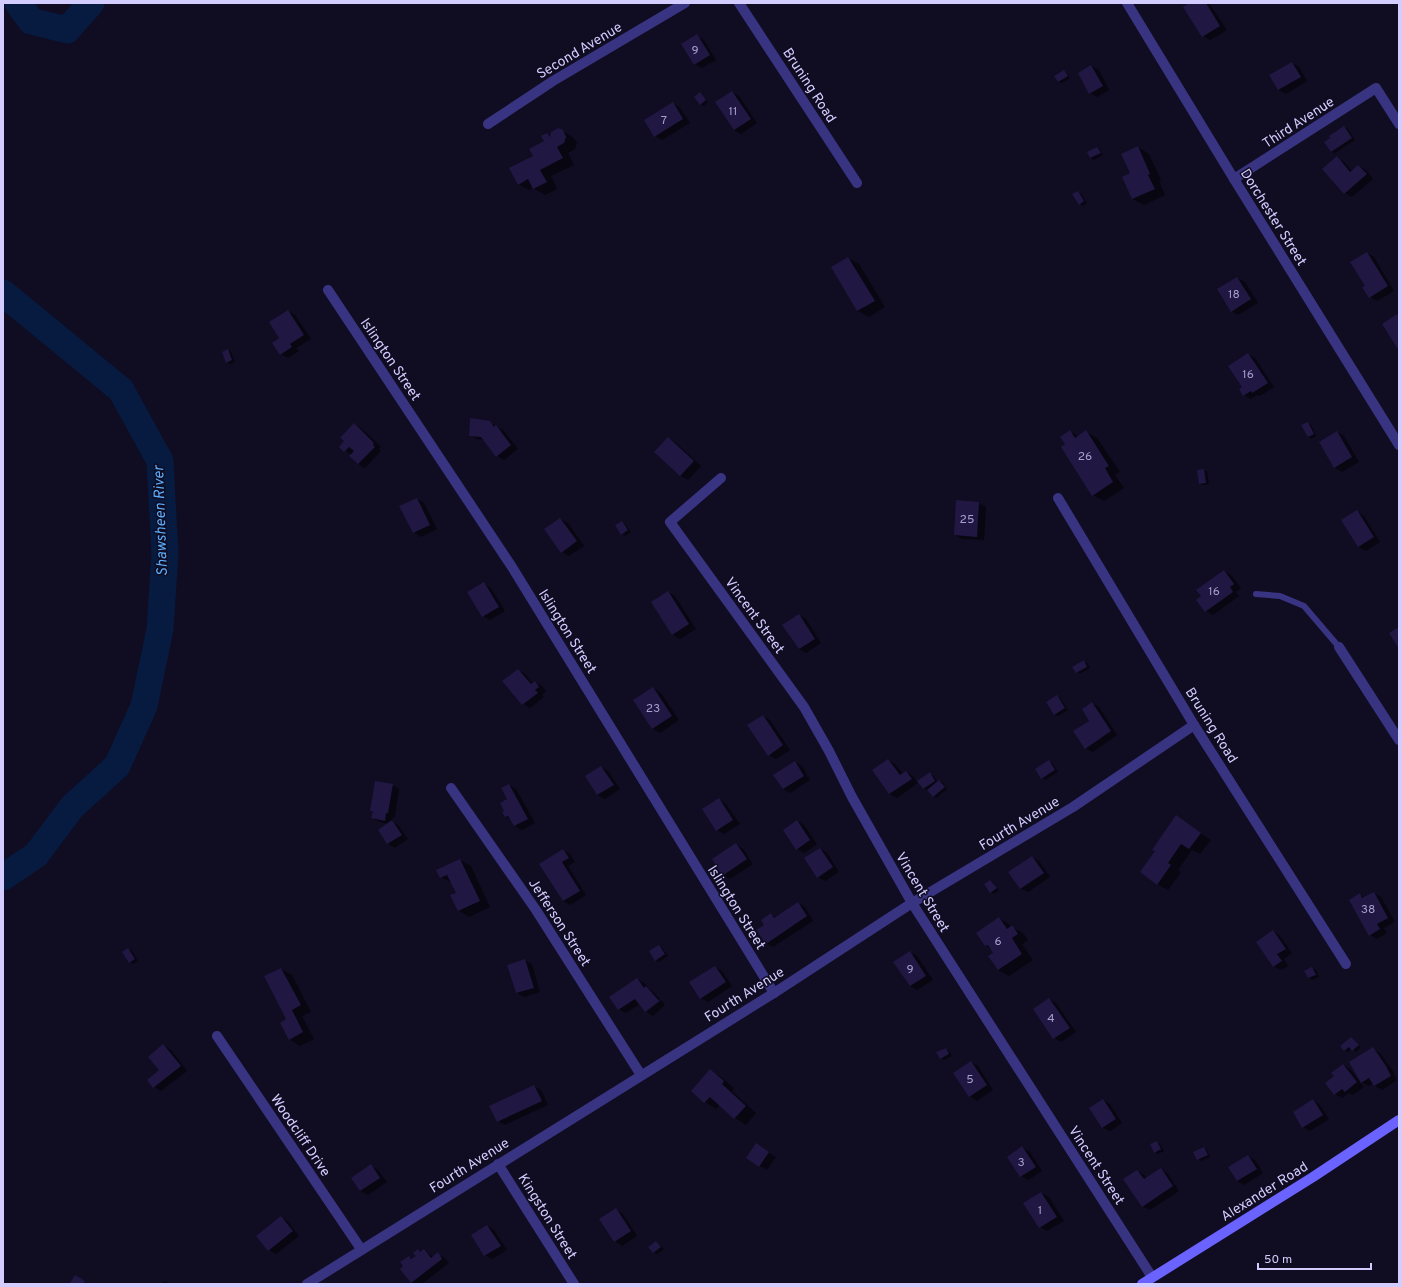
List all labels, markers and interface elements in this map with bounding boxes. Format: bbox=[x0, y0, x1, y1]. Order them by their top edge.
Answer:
street label: Second Avenue bbox=[534, 19, 625, 83]
house number: 9 bbox=[691, 43, 699, 59]
street label: Bruning Road bbox=[778, 45, 839, 126]
street label: Third Avenue bbox=[1260, 94, 1338, 153]
house number: 11 bbox=[729, 104, 737, 120]
house number: 7 bbox=[661, 113, 667, 129]
street label: Dorchester Street bbox=[1236, 166, 1309, 269]
house number: 18 bbox=[1228, 287, 1240, 303]
street label: Islington Street bbox=[356, 315, 424, 404]
house number: 16 bbox=[1242, 367, 1254, 383]
house number: 26 bbox=[1078, 449, 1092, 465]
water label: Shawsheen River bbox=[150, 464, 173, 577]
house number: 25 bbox=[960, 512, 974, 528]
street label: Vincent Street bbox=[720, 574, 787, 657]
house number: 16 bbox=[1208, 584, 1220, 600]
street label: Islington Street bbox=[534, 587, 599, 677]
street label: Bruning Road bbox=[1181, 685, 1241, 767]
house number: 23 bbox=[646, 701, 660, 717]
street label: Fourth Avenue bbox=[977, 794, 1063, 855]
street label: Vincent Street bbox=[891, 850, 952, 936]
street label: Islington Street bbox=[703, 863, 768, 953]
street label: Jefferson Street bbox=[524, 876, 594, 970]
house number: 38 bbox=[1361, 902, 1375, 918]
house number: 6 bbox=[994, 934, 1002, 950]
house number: 9 bbox=[906, 962, 914, 978]
street label: Fourth Avenue bbox=[702, 964, 788, 1026]
house number: 4 bbox=[1047, 1011, 1055, 1027]
house number: 5 bbox=[966, 1072, 974, 1088]
street label: Woodcliff Drive bbox=[266, 1091, 334, 1180]
street label: Vincent Street bbox=[1064, 1123, 1127, 1208]
street label: Fourth Avenue bbox=[427, 1135, 513, 1197]
house number: 3 bbox=[1017, 1155, 1025, 1171]
street label: Alexander Road bbox=[1218, 1159, 1311, 1226]
street label: Kingston Street bbox=[514, 1171, 580, 1263]
house number: 1 bbox=[1038, 1203, 1042, 1219]
scale bar bbox=[1258, 1245, 1371, 1271]
text: 50 m bbox=[1264, 1252, 1292, 1268]

